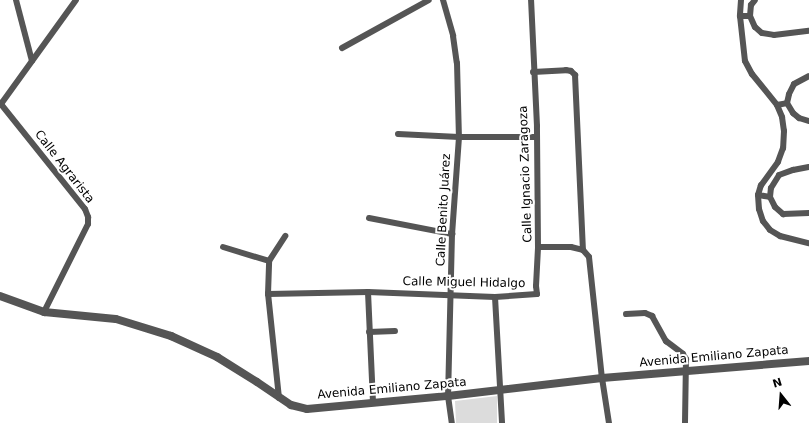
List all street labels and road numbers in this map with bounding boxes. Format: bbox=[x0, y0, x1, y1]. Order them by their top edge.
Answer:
street label: Calle Ignacio Zaragoza bbox=[516, 105, 536, 243]
street label: Calle Agrarista bbox=[31, 128, 97, 206]
street label: Calle Benito Juárez bbox=[434, 153, 454, 267]
street label: Calle Miguel Hidalgo bbox=[403, 275, 525, 291]
street label: Avenida Emiliano Zapata bbox=[639, 343, 789, 371]
street label: Avenida Emiliano Zapata bbox=[317, 375, 467, 403]

